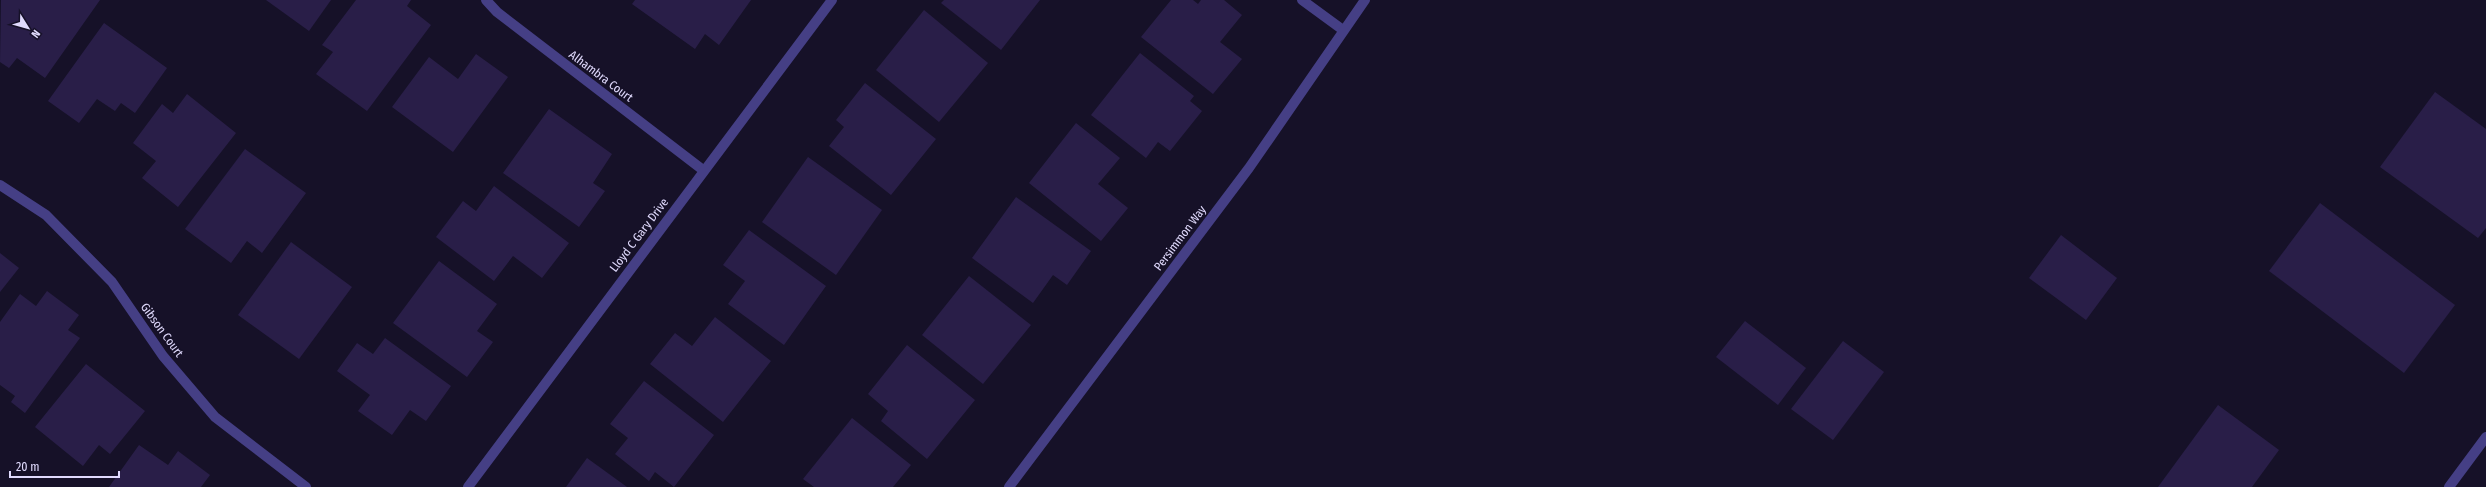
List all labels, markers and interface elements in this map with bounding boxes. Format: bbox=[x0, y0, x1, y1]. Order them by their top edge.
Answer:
north arrow bbox=[8, 8, 48, 48]
text: N bbox=[28, 27, 43, 40]
street label: Alhambra Court bbox=[566, 47, 636, 105]
street label: Lloyd C Gary Drive bbox=[607, 195, 671, 275]
street label: Persimmon Way bbox=[1151, 202, 1209, 273]
street label: Gibson Court bbox=[138, 300, 186, 360]
scale bar bbox=[10, 453, 119, 479]
text: 20 m bbox=[16, 460, 40, 474]

